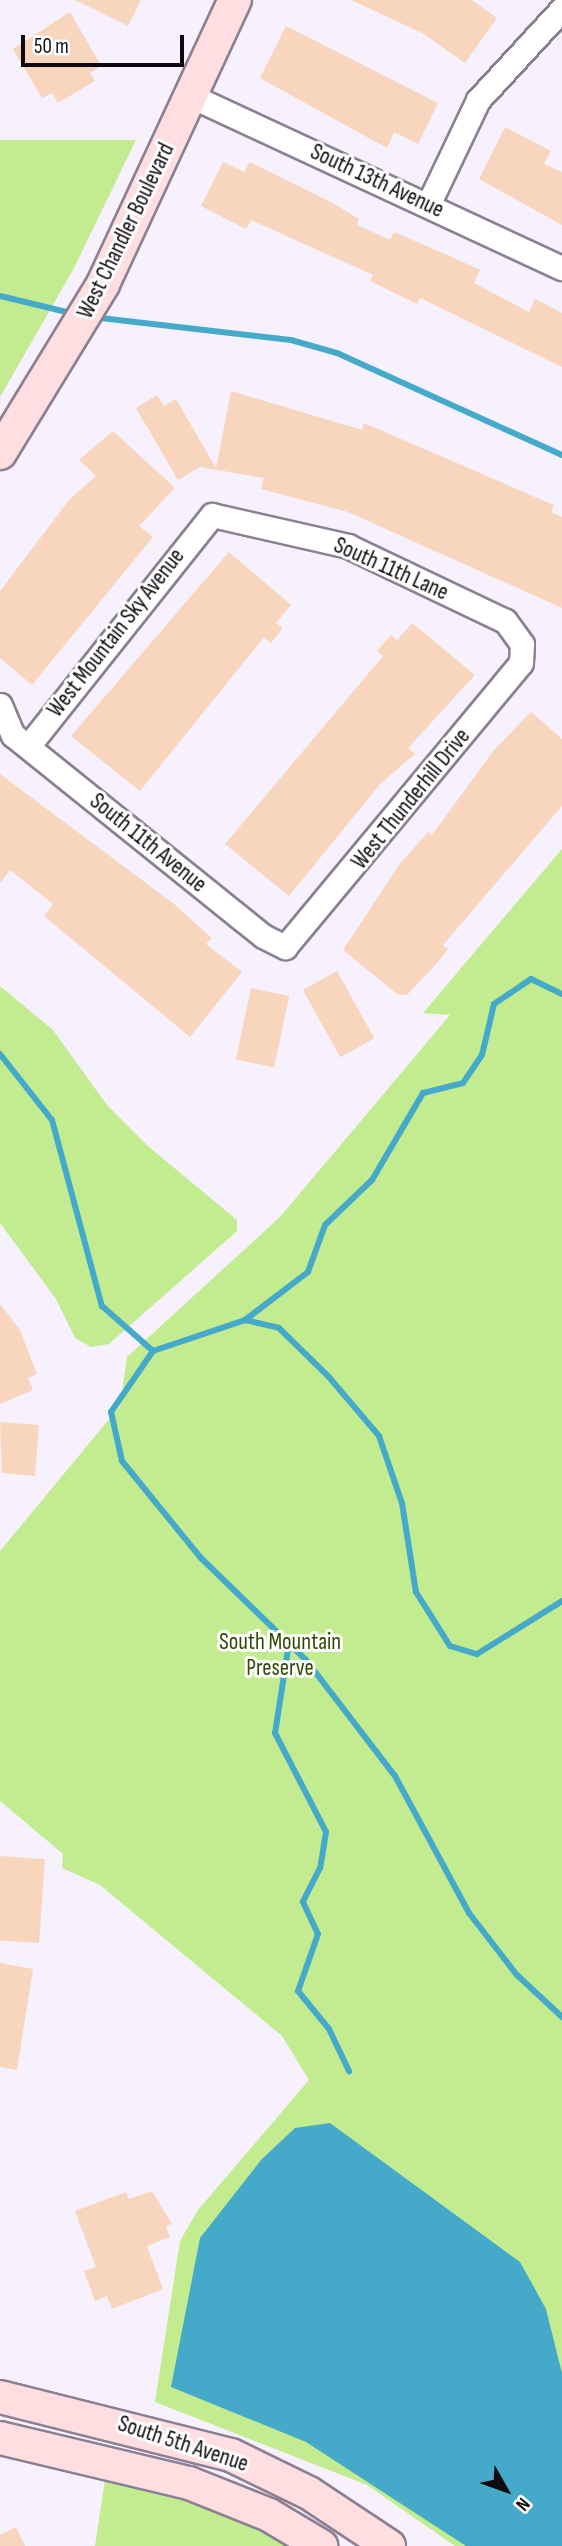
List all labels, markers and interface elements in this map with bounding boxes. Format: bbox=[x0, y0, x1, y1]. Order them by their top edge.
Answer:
scale bar bbox=[24, 21, 187, 65]
text: 50 m bbox=[34, 34, 69, 59]
street label: South 13th Avenue bbox=[306, 138, 448, 224]
street label: West Chandler Boulevard bbox=[72, 139, 180, 323]
street label: South 11th Lane bbox=[329, 531, 453, 607]
street label: West Mountain Sky Avenue bbox=[42, 543, 190, 723]
street label: West Thunderhill Drive bbox=[346, 723, 476, 875]
street label: South 11th Avenue bbox=[84, 788, 212, 898]
park label: South Mountain Preserve bbox=[219, 1628, 341, 1682]
street label: South 5th Avenue bbox=[114, 2410, 252, 2478]
north arrow bbox=[471, 2455, 541, 2525]
text: N bbox=[510, 2493, 535, 2515]

